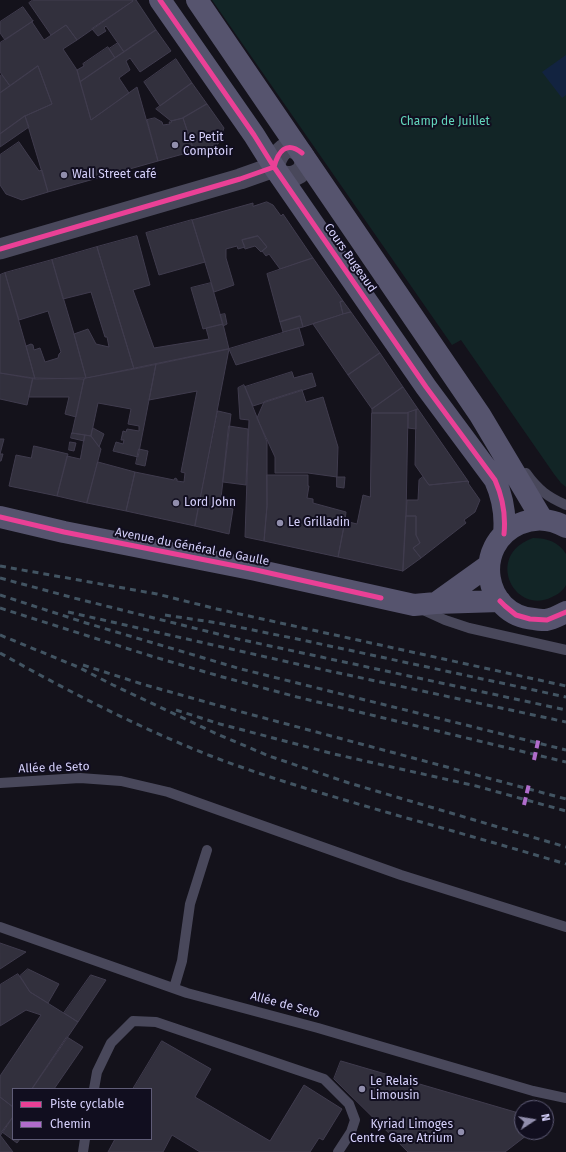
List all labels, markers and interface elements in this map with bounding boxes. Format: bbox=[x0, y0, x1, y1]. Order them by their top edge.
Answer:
park label: Champ de Juillet bbox=[400, 115, 490, 129]
place label: Le Petit Comptoir bbox=[183, 131, 233, 159]
marker: Le Petit Comptoir bbox=[170, 140, 180, 150]
place label: Wall Street café bbox=[72, 168, 156, 182]
marker: Wall Street café bbox=[59, 170, 69, 180]
street label: Cours Bugeaud bbox=[321, 221, 379, 295]
place label: Lord John bbox=[184, 496, 236, 510]
marker: Lord John bbox=[171, 498, 181, 508]
place label: Le Grilladin bbox=[288, 516, 350, 530]
marker: Le Grilladin bbox=[275, 518, 285, 528]
street label: Avenue du Général de Gaulle bbox=[114, 525, 270, 569]
street label: Allée de Seto bbox=[18, 760, 90, 776]
street label: Allée de Seto bbox=[249, 989, 321, 1021]
place label: Le Relais Limousin bbox=[370, 1075, 420, 1103]
marker: Le Relais Limousin bbox=[357, 1084, 367, 1094]
legend bbox=[12, 1088, 152, 1140]
text: Piste cyclable bbox=[50, 1097, 124, 1111]
north arrow bbox=[514, 1100, 554, 1140]
text: N bbox=[538, 1113, 552, 1123]
text: Chemin bbox=[50, 1117, 91, 1131]
place label: Kyriad Limoges Centre Gare Atrium bbox=[350, 1118, 453, 1146]
marker: Kyriad Limoges Centre Gare Atrium bbox=[456, 1127, 466, 1137]

